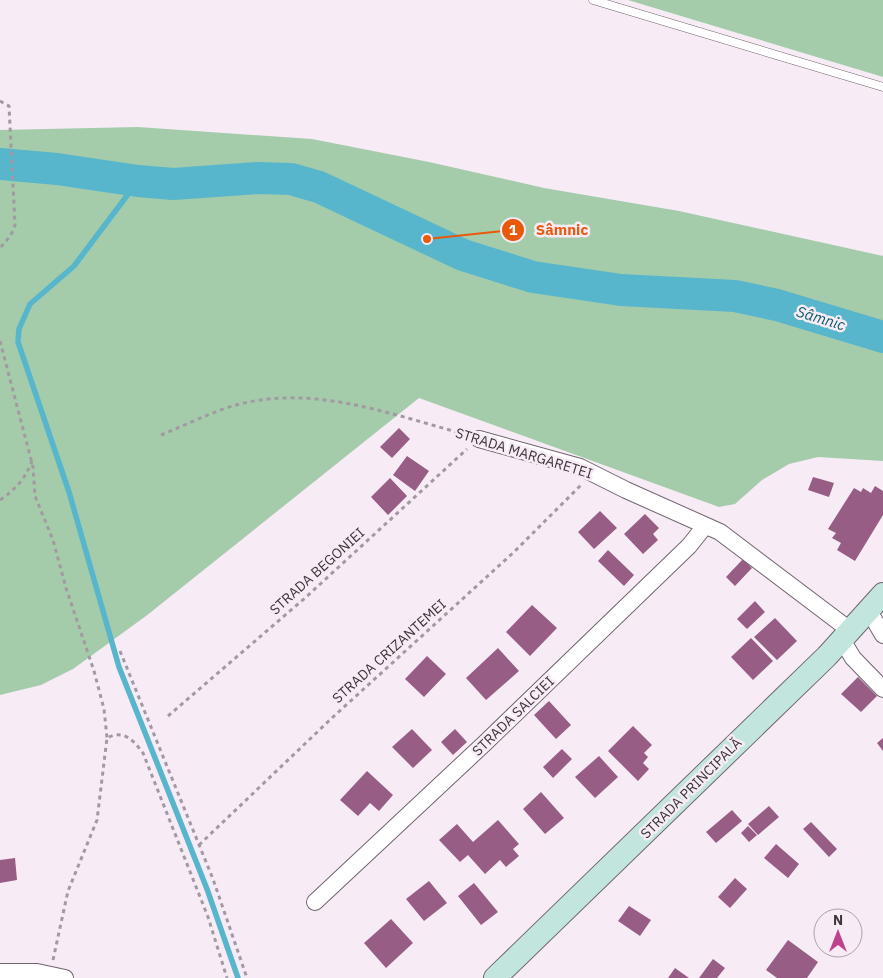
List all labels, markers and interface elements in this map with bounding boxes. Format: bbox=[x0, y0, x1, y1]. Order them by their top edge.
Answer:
callout: Sâmnic bbox=[501, 215, 598, 245]
text: 1 bbox=[508, 220, 518, 239]
text: Sâmnic bbox=[536, 220, 588, 239]
water label: Sâmnic bbox=[794, 302, 848, 335]
street label: STRADA MARGARETEI bbox=[453, 424, 595, 482]
street label: STRADA BEGONIEI bbox=[266, 524, 368, 618]
street label: STRADA CRIZANTEMEI bbox=[328, 595, 450, 707]
street label: STRADA SALCIEI bbox=[468, 672, 558, 760]
street label: STRADA PRINCIPALĂ bbox=[636, 733, 745, 842]
north arrow bbox=[813, 908, 863, 958]
text: N bbox=[833, 911, 843, 929]

